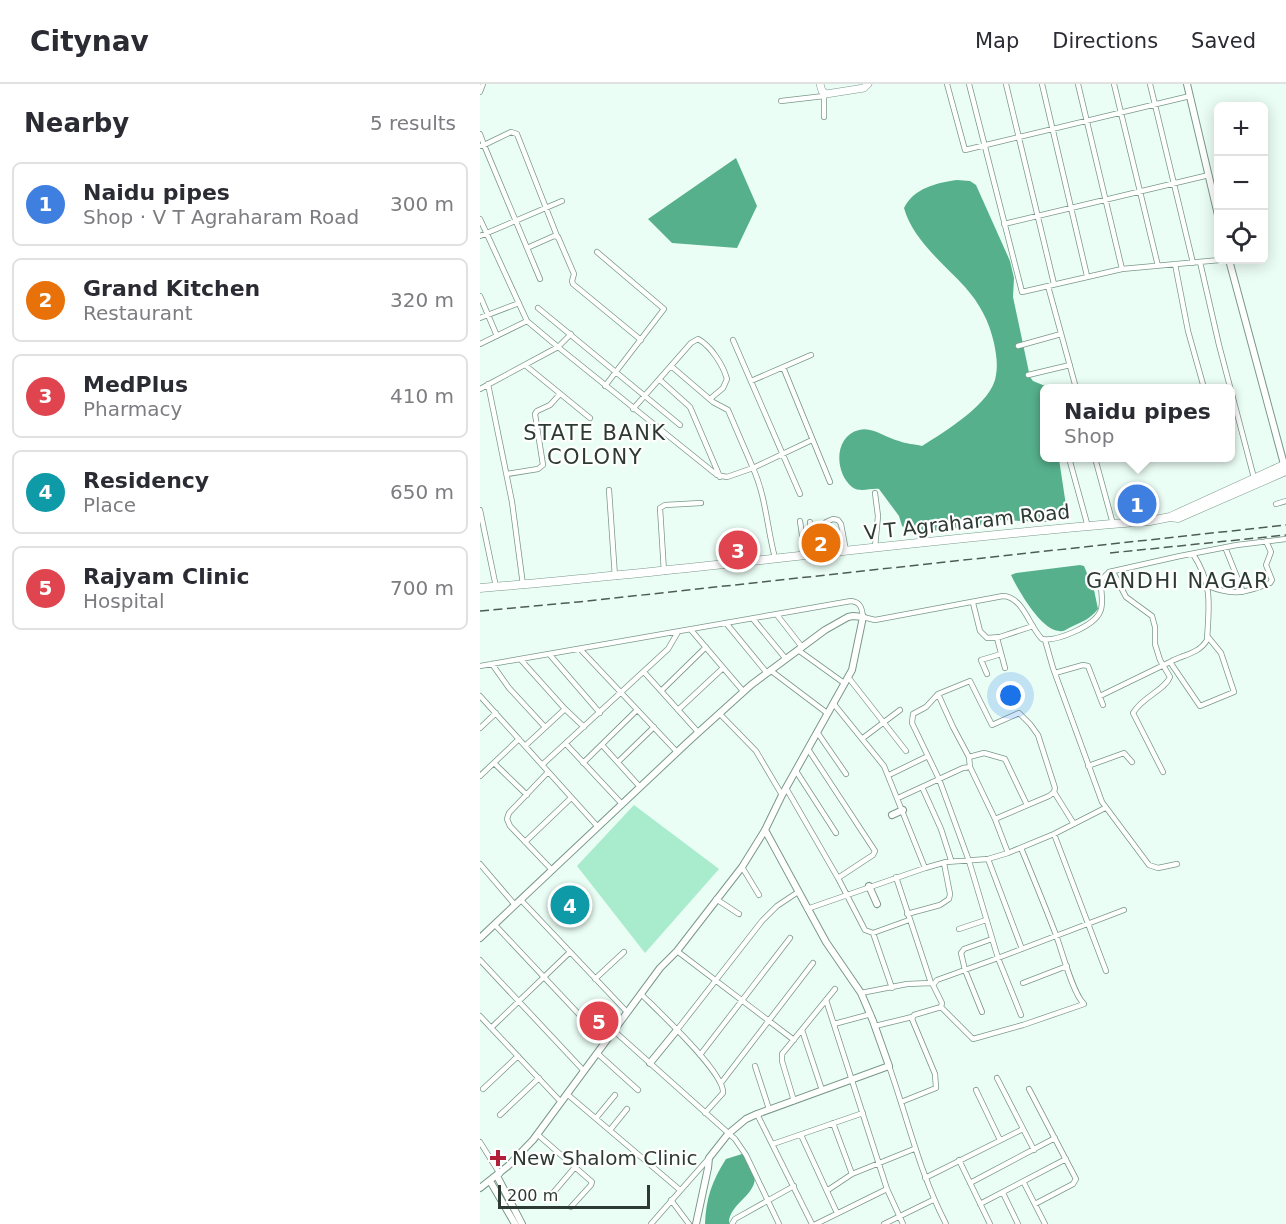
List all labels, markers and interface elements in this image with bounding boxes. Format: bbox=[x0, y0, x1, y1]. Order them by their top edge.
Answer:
text: Citynav bbox=[30, 25, 149, 58]
text: Map bbox=[975, 29, 1019, 53]
text: Directions bbox=[1052, 29, 1158, 53]
text: Saved bbox=[1191, 29, 1256, 53]
map controls bbox=[1214, 102, 1268, 264]
button: + bbox=[1214, 102, 1268, 156]
text: Nearby bbox=[24, 108, 129, 138]
text: 5 results bbox=[370, 111, 456, 135]
button: − bbox=[1214, 156, 1268, 210]
text: Naidu pipes bbox=[83, 180, 230, 205]
text: 1 bbox=[39, 192, 52, 216]
text: 300 m bbox=[390, 192, 454, 216]
text: Shop · V T Agraharam Road bbox=[83, 205, 359, 229]
button: locate bbox=[1214, 210, 1268, 264]
text: Grand Kitchen bbox=[83, 276, 260, 301]
text: 2 bbox=[39, 288, 52, 312]
text: 320 m bbox=[390, 288, 454, 312]
text: Restaurant bbox=[83, 301, 193, 325]
text: MedPlus bbox=[83, 372, 188, 397]
text: 3 bbox=[39, 384, 52, 408]
text: 410 m bbox=[390, 384, 454, 408]
popup bbox=[1040, 384, 1235, 462]
text: Pharmacy bbox=[83, 397, 182, 421]
text: Naidu pipes bbox=[1064, 399, 1211, 424]
district label: STATE BANK COLONY bbox=[523, 421, 667, 469]
text: Shop bbox=[1064, 424, 1114, 448]
text: Residency bbox=[83, 468, 209, 493]
text: 4 bbox=[39, 480, 52, 504]
text: 650 m bbox=[390, 480, 454, 504]
pin: 1 bbox=[1118, 482, 1156, 526]
text: Place bbox=[83, 493, 136, 517]
street label: V T Agraharam Road bbox=[863, 499, 1071, 545]
pin: 2 bbox=[802, 520, 840, 566]
pin: 3 bbox=[718, 528, 758, 572]
text: Rajyam Clinic bbox=[83, 564, 250, 589]
district label: GANDHI NAGAR bbox=[1086, 569, 1270, 593]
text: 5 bbox=[39, 576, 52, 600]
text: 700 m bbox=[390, 576, 454, 600]
text: Hospital bbox=[83, 589, 165, 613]
your location bbox=[996, 681, 1025, 710]
pin: 4 bbox=[550, 882, 590, 928]
pin: 5 bbox=[580, 998, 618, 1044]
place label: New Shalom Clinic bbox=[512, 1146, 698, 1170]
marker: New Shalom Clinic bbox=[489, 1149, 507, 1167]
scale bar bbox=[498, 1182, 650, 1210]
text: 200 m bbox=[507, 1186, 558, 1205]

